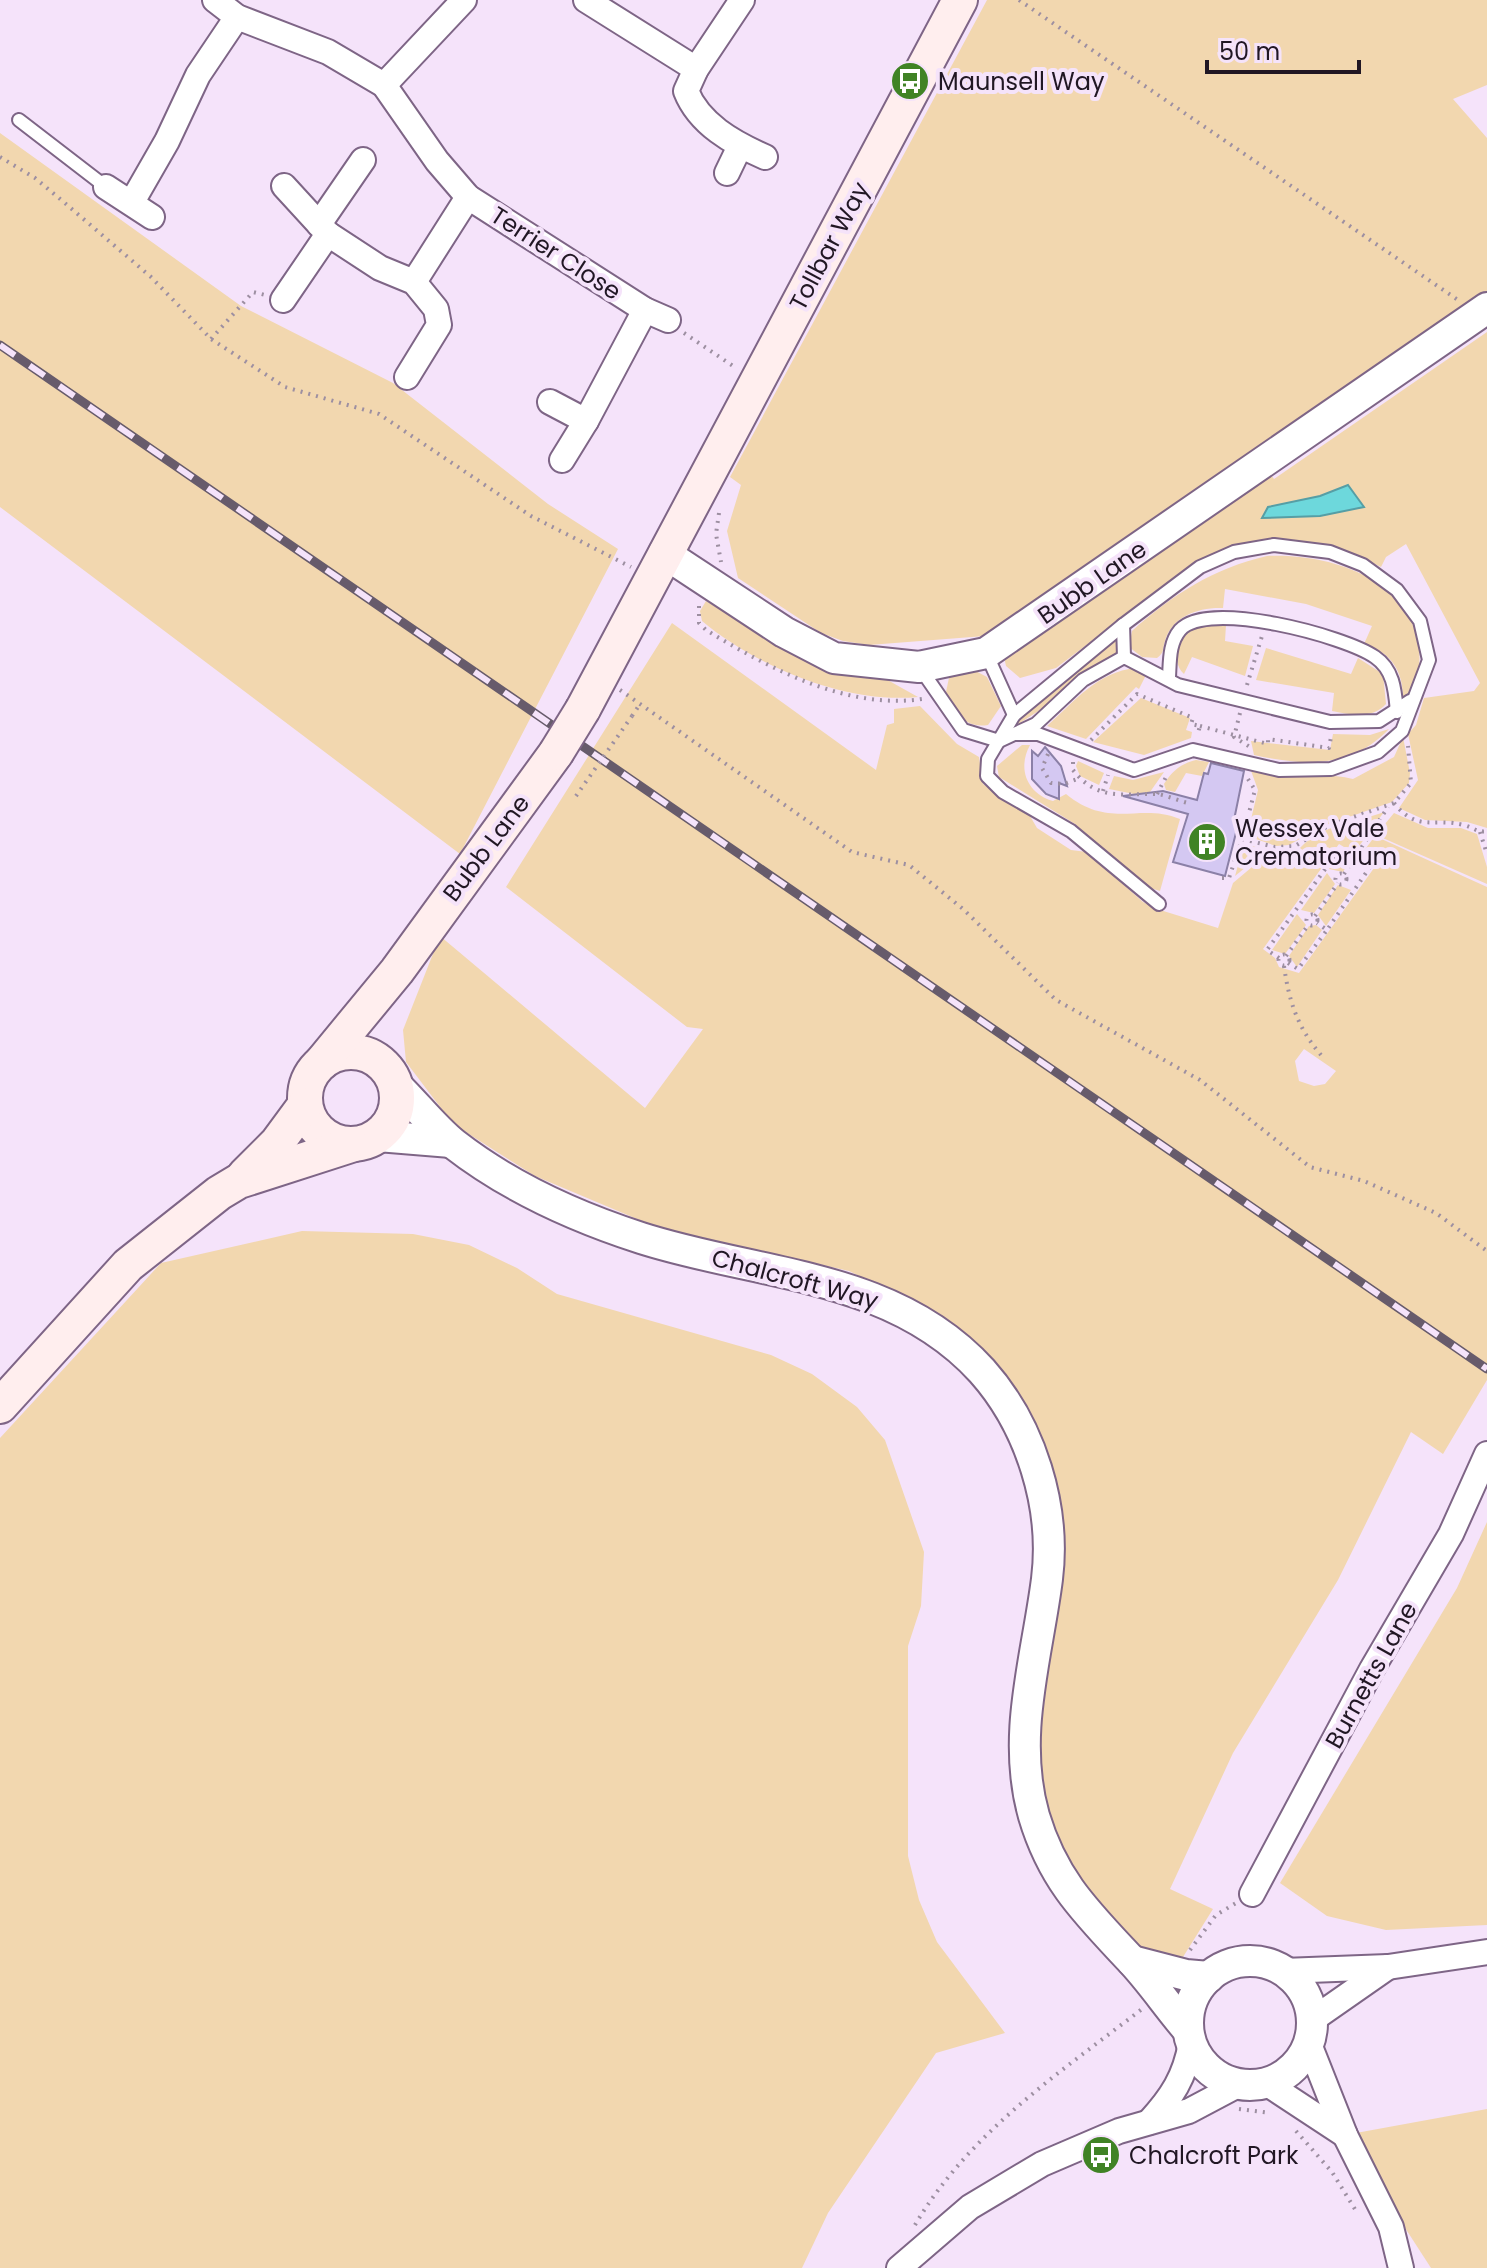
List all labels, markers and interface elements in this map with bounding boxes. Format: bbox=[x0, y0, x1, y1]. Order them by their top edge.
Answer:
scale bar bbox=[1207, 24, 1359, 74]
text: 50 m bbox=[1219, 35, 1280, 68]
bus stop icon: Maunsell Way bbox=[889, 60, 931, 102]
place label: Maunsell Way bbox=[938, 65, 1105, 98]
street label: Tollbar Way bbox=[781, 176, 877, 316]
street label: Terrier Close bbox=[484, 199, 628, 307]
street label: Bubb Lane bbox=[1031, 532, 1153, 632]
street label: Bubb Lane bbox=[435, 788, 537, 908]
place label: Wessex Vale Crematorium bbox=[1235, 812, 1397, 873]
building icon: Wessex Vale Crematorium bbox=[1186, 821, 1228, 863]
street label: Chalcroft Way bbox=[708, 1241, 882, 1317]
street label: Burnetts Lane bbox=[1317, 1596, 1425, 1754]
bus stop icon: Chalcroft Park bbox=[1080, 2134, 1122, 2176]
place label: Chalcroft Park bbox=[1129, 2139, 1299, 2172]

